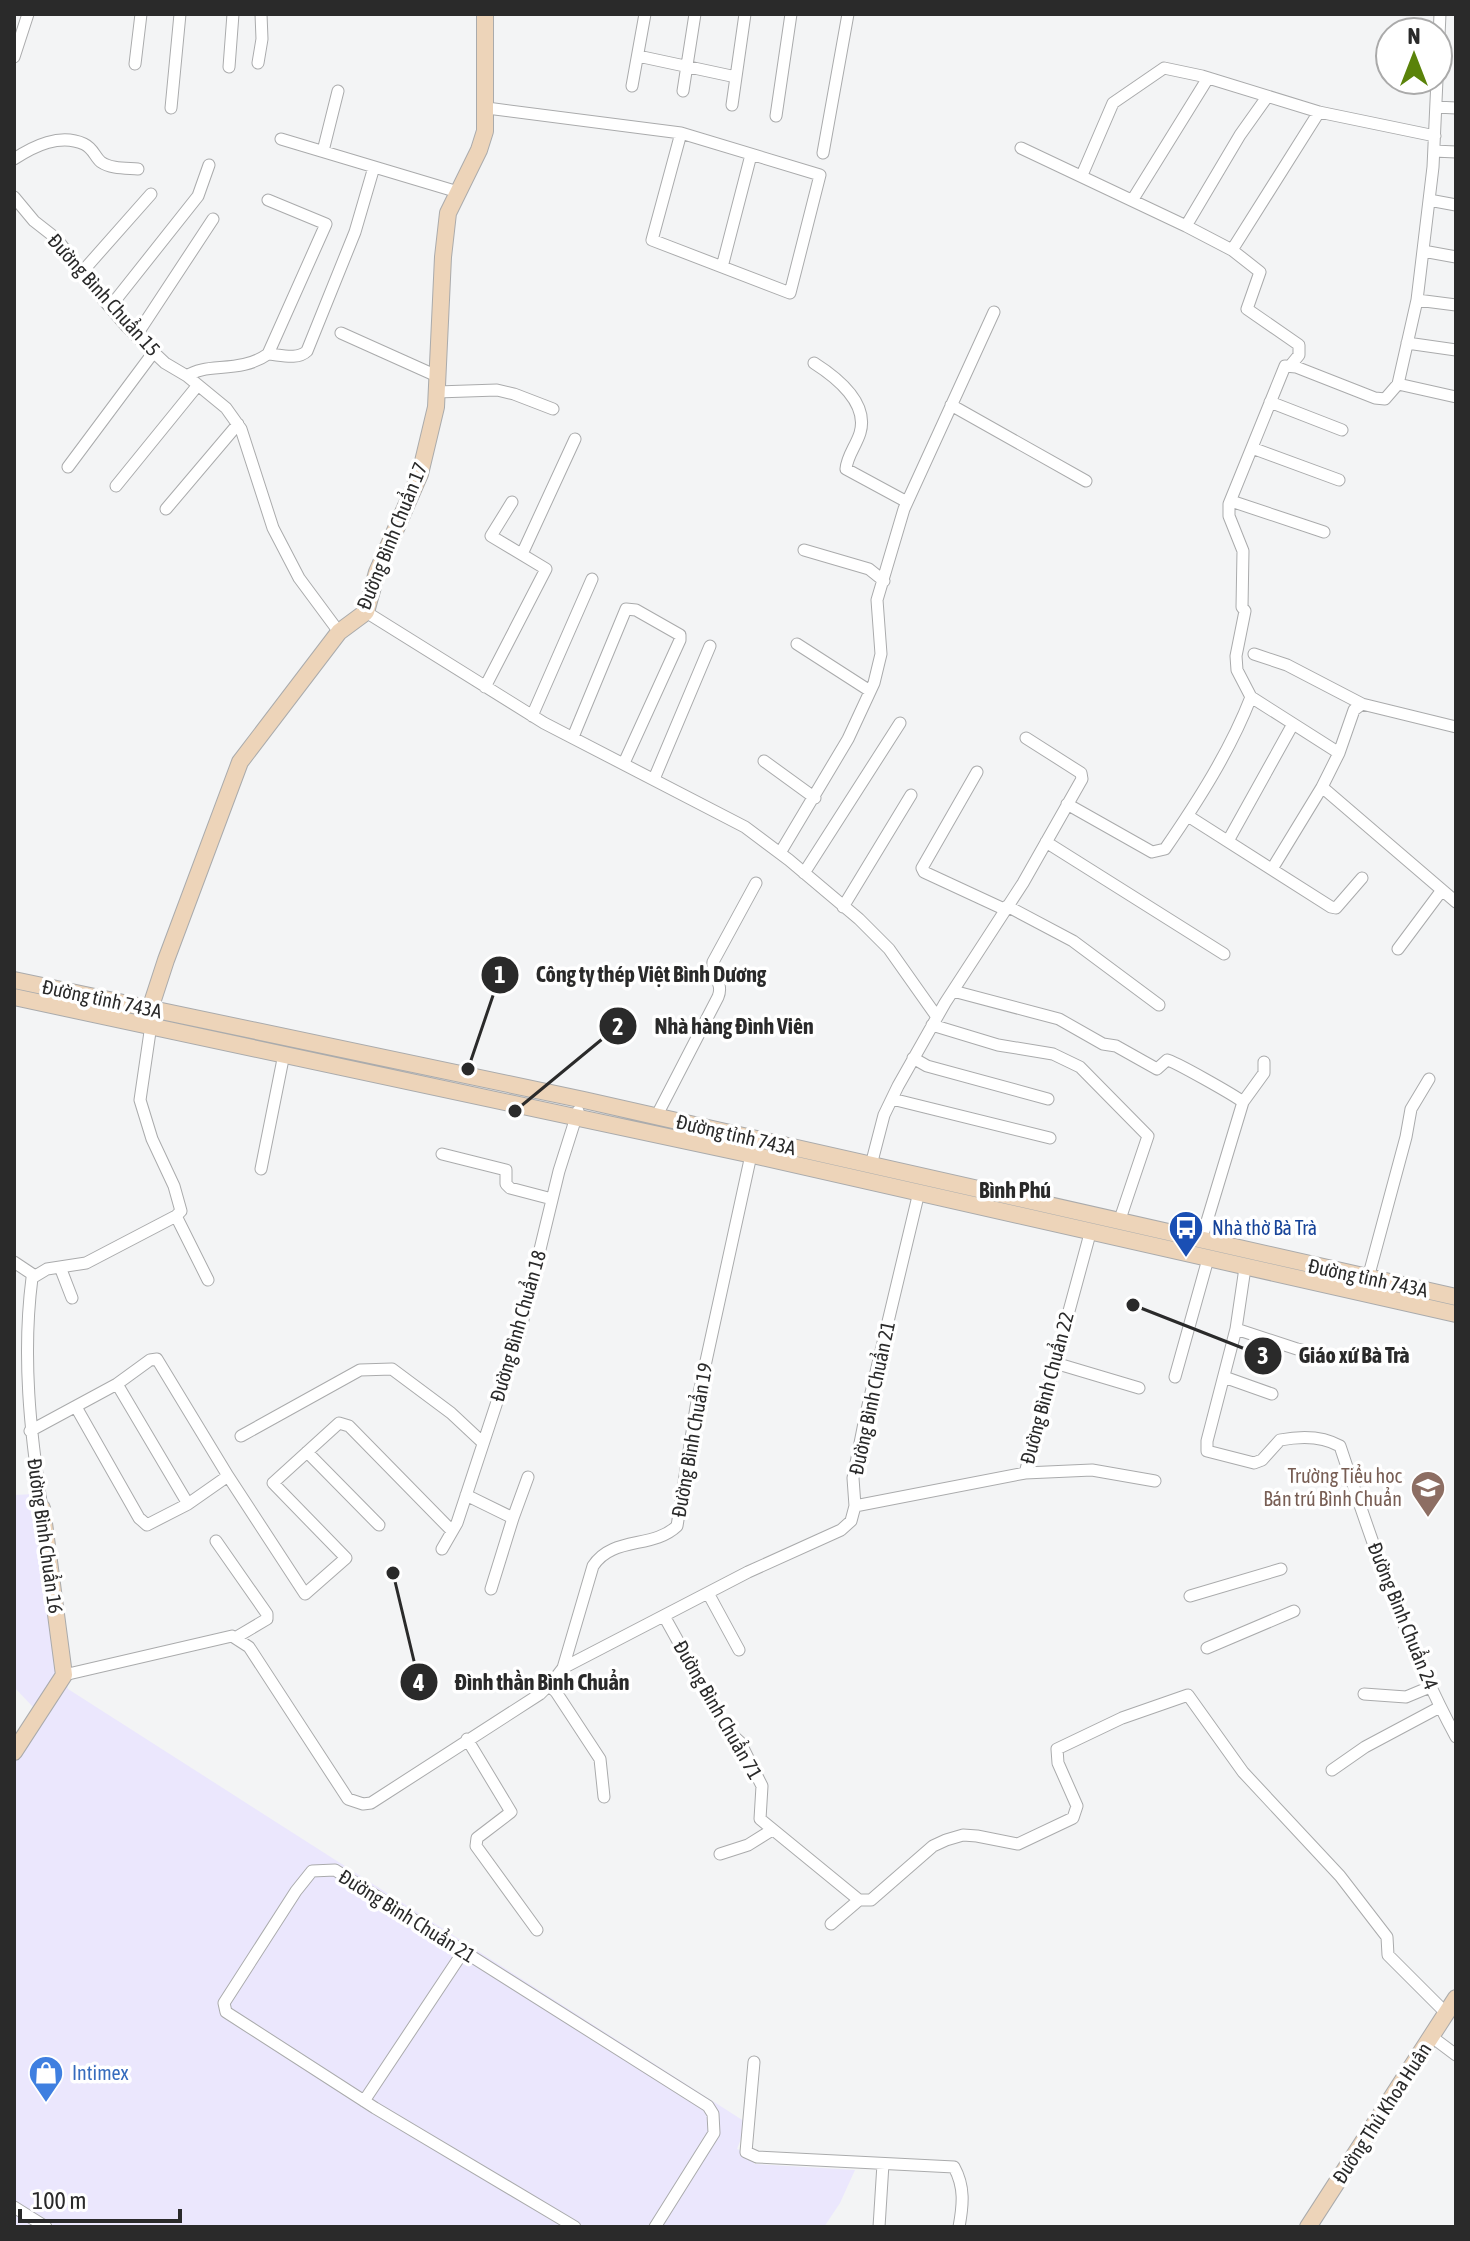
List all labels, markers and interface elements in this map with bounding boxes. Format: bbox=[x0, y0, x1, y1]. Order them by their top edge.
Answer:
north arrow bbox=[1374, 16, 1454, 96]
text: N bbox=[1408, 23, 1420, 49]
street label: Đường Bình Chuẩn 15 bbox=[43, 229, 165, 360]
street label: Đường Bình Chuẩn 17 bbox=[352, 459, 431, 613]
callout: Công ty thép Việt Bình Dương bbox=[480, 952, 782, 998]
text: 1 bbox=[494, 961, 506, 988]
text: Công ty thép Việt Bình Dương bbox=[536, 961, 767, 987]
street label: Đường tỉnh 743A bbox=[40, 975, 164, 1022]
callout: Nhà hàng Đình Viên bbox=[598, 1003, 829, 1049]
text: 2 bbox=[612, 1013, 624, 1040]
text: Nhà hàng Đình Viên bbox=[654, 1013, 814, 1039]
street label: Đường tỉnh 743A bbox=[674, 1110, 798, 1159]
district label: Bình Phú bbox=[979, 1177, 1051, 1203]
bus stop icon: Nhà thờ Bà Trà bbox=[1167, 1209, 1205, 1259]
place label: Nhà thờ Bà Trà bbox=[1212, 1216, 1317, 1239]
street label: Đường Bình Chuẩn 18 bbox=[485, 1248, 550, 1404]
street label: Đường tỉnh 743A bbox=[1306, 1254, 1430, 1301]
street label: Đường Bình Chuẩn 22 bbox=[1015, 1309, 1078, 1466]
street label: Đường Bình Chuẩn 21 bbox=[844, 1319, 899, 1477]
callout: Giáo xứ Bà Trà bbox=[1243, 1333, 1426, 1379]
text: 3 bbox=[1257, 1342, 1269, 1369]
text: Giáo xứ Bà Trà bbox=[1298, 1342, 1410, 1368]
street label: Đường Bình Chuẩn 19 bbox=[667, 1361, 716, 1519]
street label: Đường Bình Chuẩn 16 bbox=[23, 1457, 68, 1615]
place label: Trường Tiểu học Bán trú Bình Chuẩn bbox=[1263, 1464, 1403, 1510]
school or university icon: Trường Tiểu học Bán trú Bình Chuẩn bbox=[1409, 1469, 1447, 1519]
street label: Đường Bình Chuẩn 24 bbox=[1364, 1539, 1443, 1693]
street label: Đường Bình Chuẩn 71 bbox=[669, 1636, 767, 1783]
callout: Đình thần Bình Chuẩn bbox=[399, 1659, 645, 1705]
text: Đình thần Bình Chuẩn bbox=[455, 1668, 629, 1695]
text: 4 bbox=[412, 1669, 425, 1696]
street label: Đường Bình Chuẩn 21 bbox=[335, 1864, 480, 1967]
street label: Đường Thủ Khoa Huân bbox=[1328, 2038, 1436, 2187]
shop icon: Intimex bbox=[27, 2054, 65, 2104]
place label: Intimex bbox=[72, 2061, 129, 2084]
scale bar bbox=[20, 2173, 180, 2223]
text: 100 m bbox=[32, 2187, 86, 2214]

